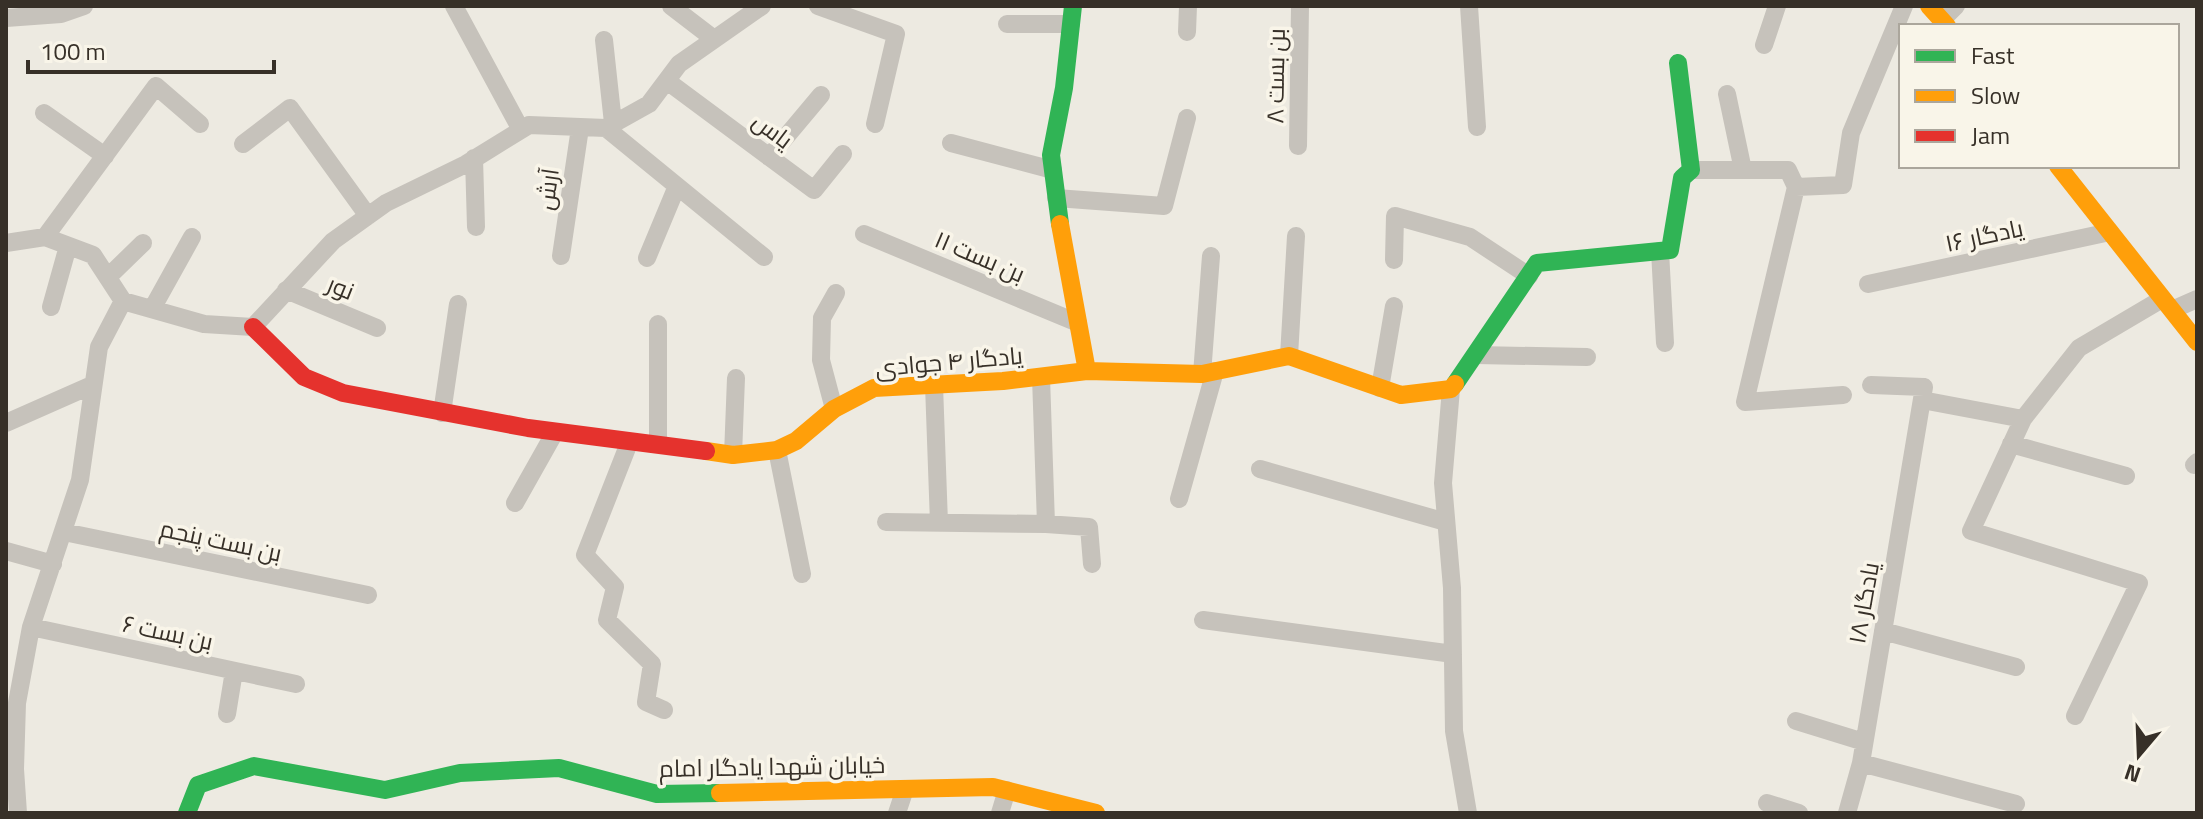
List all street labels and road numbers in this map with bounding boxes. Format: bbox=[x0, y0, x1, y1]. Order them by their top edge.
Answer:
street label: بن بست ۸ bbox=[1256, 28, 1294, 124]
street label: یاس bbox=[745, 103, 801, 158]
street label: آرش bbox=[526, 165, 568, 212]
street label: یادگار ۱۶ bbox=[1942, 209, 2027, 261]
street label: بن بست ۱۱ bbox=[929, 221, 1031, 291]
street label: نور bbox=[320, 265, 360, 309]
street label: یادگار ۴ جوادی bbox=[874, 337, 1025, 385]
street label: بن بست پنجم bbox=[157, 509, 285, 571]
street label: یادگار ۱۸ bbox=[1838, 559, 1888, 647]
street label: بن بست ۶ bbox=[119, 605, 217, 659]
street label: خیابان شهدا یادگار امام bbox=[658, 746, 886, 786]

